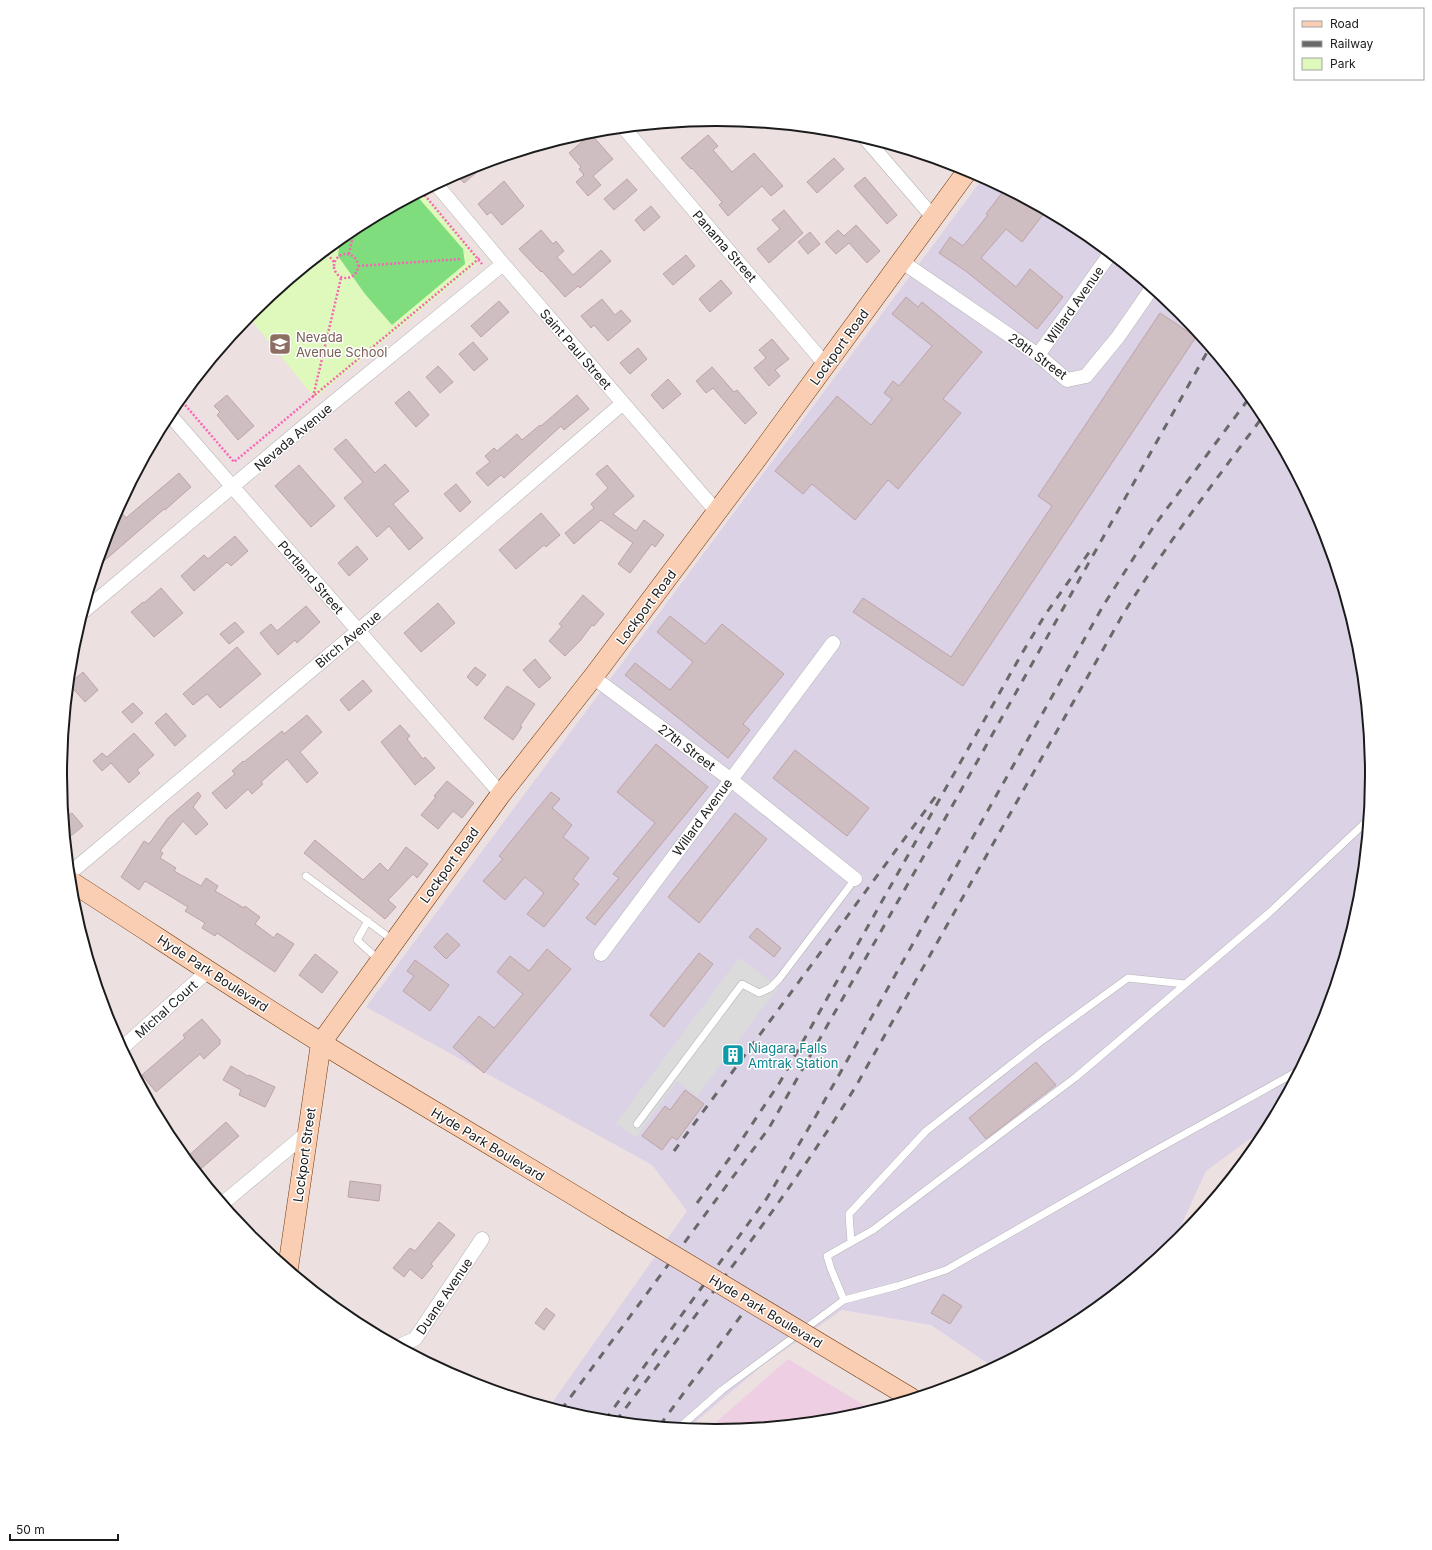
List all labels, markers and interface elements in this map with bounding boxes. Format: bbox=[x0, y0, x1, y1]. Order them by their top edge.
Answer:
legend bbox=[1294, 8, 1424, 80]
text: Road bbox=[1330, 16, 1359, 31]
text: Railway bbox=[1330, 36, 1374, 51]
text: Park bbox=[1330, 56, 1356, 71]
street label: Panama Street bbox=[690, 207, 760, 285]
street label: Willard Avenue bbox=[1041, 263, 1107, 347]
street label: Saint Paul Street bbox=[537, 306, 615, 392]
street label: Lockport Road bbox=[806, 306, 872, 388]
place label: Nevada Avenue School bbox=[296, 329, 388, 360]
street label: 29th Street bbox=[1006, 329, 1070, 383]
school or university icon: Nevada Avenue School bbox=[267, 331, 293, 357]
street label: Nevada Avenue bbox=[251, 400, 335, 474]
street label: Portland Street bbox=[275, 537, 347, 617]
street label: Lockport Road bbox=[613, 566, 679, 648]
street label: Birch Avenue bbox=[312, 607, 384, 671]
street label: 27th Street bbox=[655, 720, 719, 774]
street label: Willard Avenue bbox=[669, 775, 735, 859]
street label: Lockport Road bbox=[416, 824, 482, 906]
street label: Hyde Park Boulevard bbox=[155, 931, 271, 1015]
street label: Michal Court bbox=[131, 977, 201, 1041]
place label: Niagara Falls Amtrak Station bbox=[748, 1040, 838, 1071]
building icon: Niagara Falls Amtrak Station bbox=[720, 1042, 746, 1068]
street label: Hyde Park Boulevard bbox=[429, 1104, 547, 1184]
street label: Lockport Street bbox=[289, 1107, 319, 1203]
street label: Duane Avenue bbox=[412, 1255, 476, 1337]
street label: Hyde Park Boulevard bbox=[707, 1271, 825, 1351]
scale bar bbox=[10, 1516, 118, 1542]
text: 50 m bbox=[16, 1522, 45, 1537]

